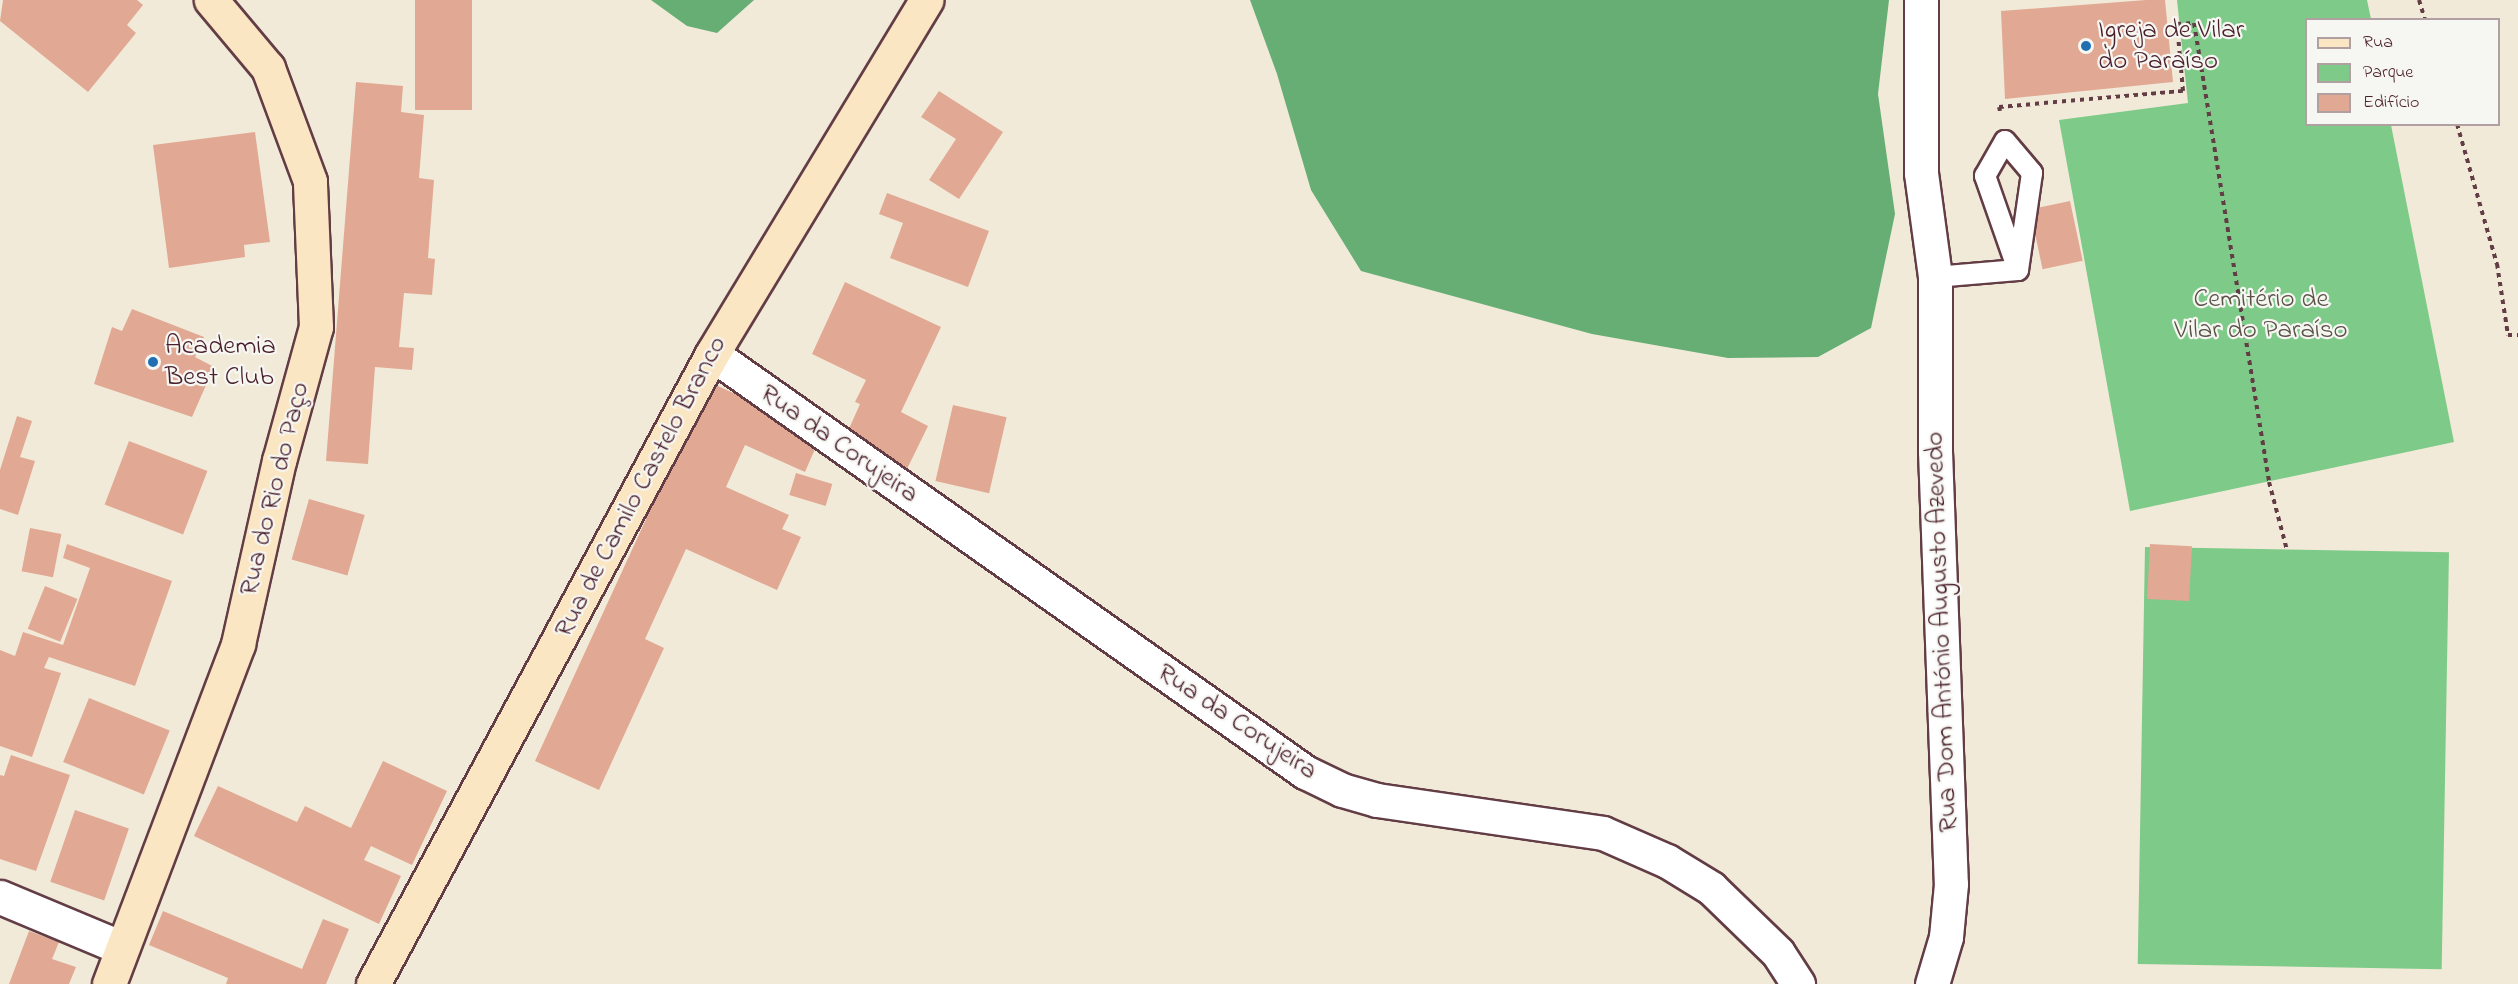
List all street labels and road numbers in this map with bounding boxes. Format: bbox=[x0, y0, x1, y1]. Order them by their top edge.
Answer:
street label: Rua de Camilo Castelo Branco bbox=[548, 331, 734, 643]
street label: Rua da Corujeira bbox=[754, 377, 924, 511]
street label: Rua do Rio do Paço bbox=[233, 379, 317, 599]
street label: Rua Dom António Augusto Azevedo bbox=[1919, 431, 1965, 833]
street label: Rua da Corujeira bbox=[1151, 657, 1323, 787]

